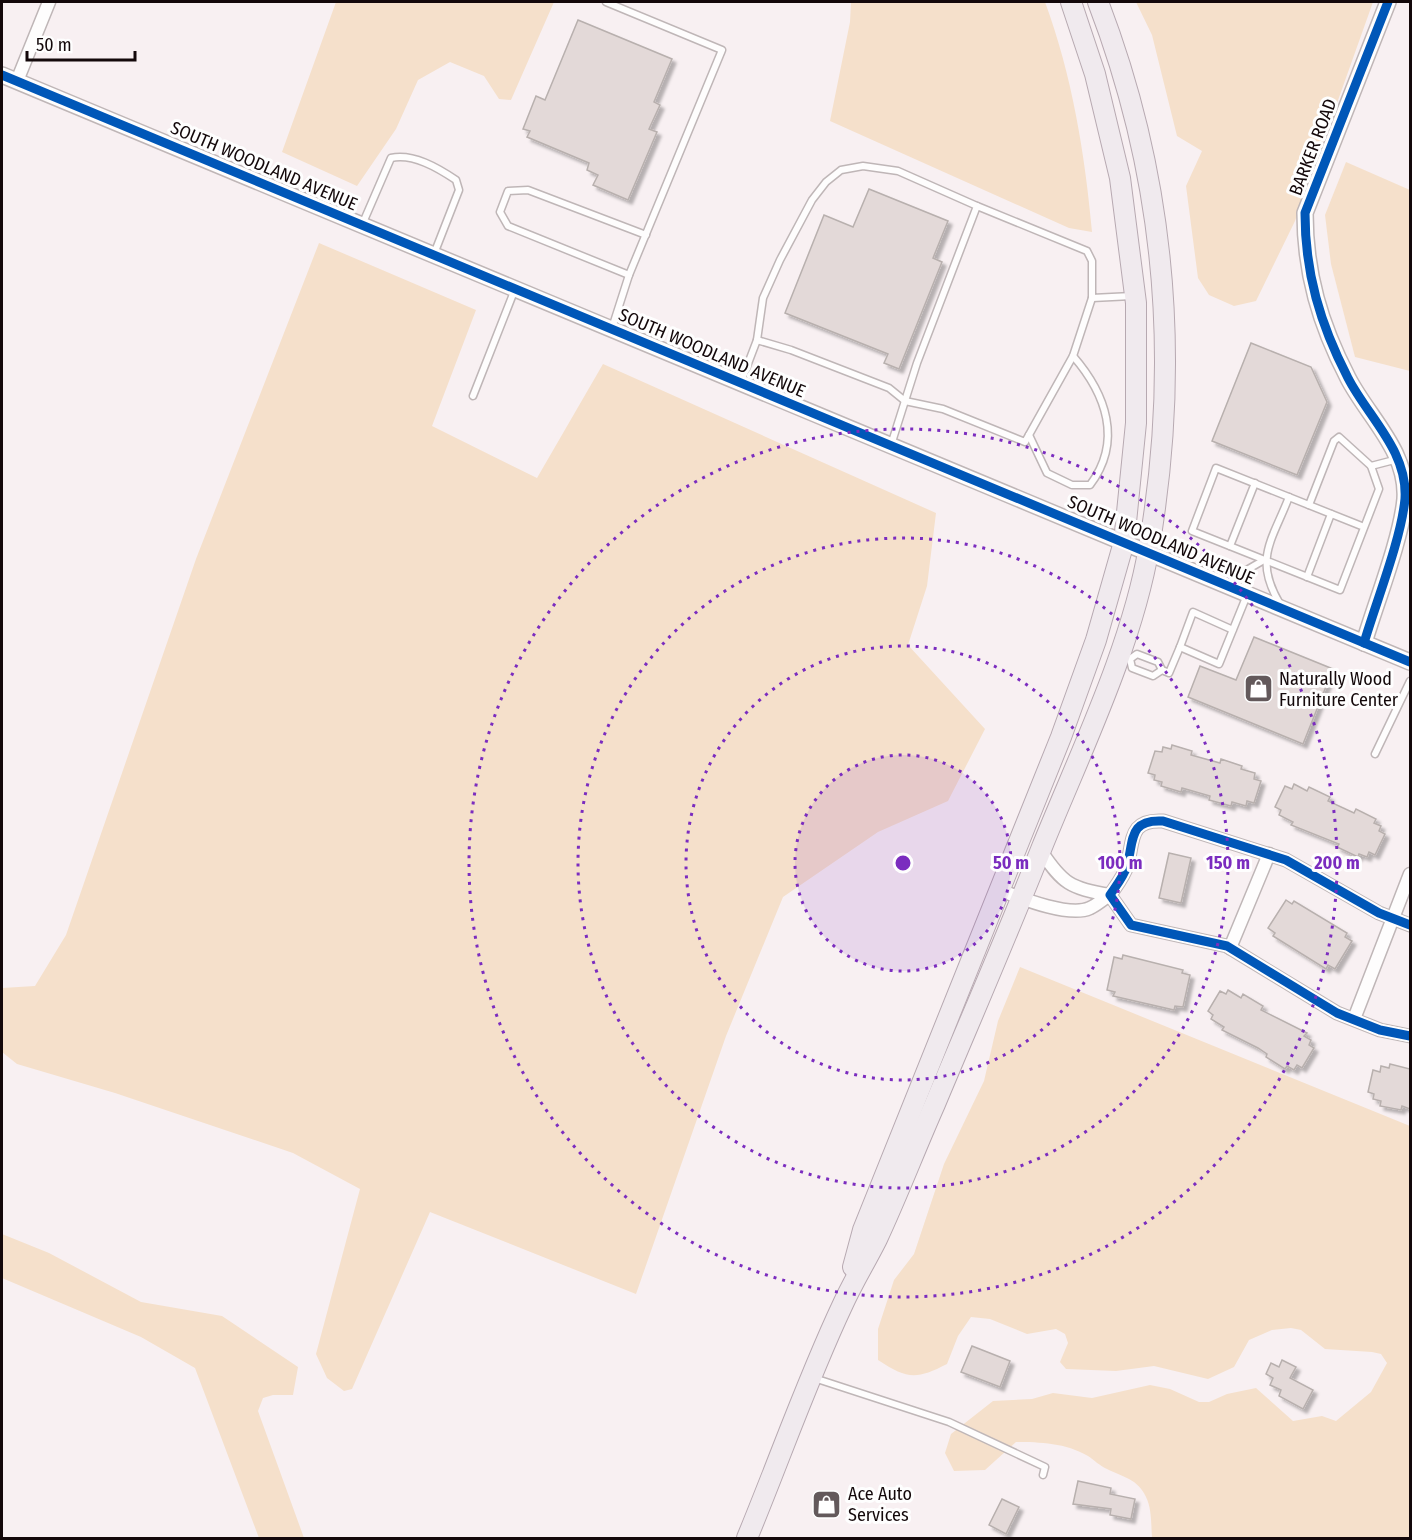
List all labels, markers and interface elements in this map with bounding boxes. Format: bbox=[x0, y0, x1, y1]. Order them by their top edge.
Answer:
scale bar bbox=[27, 24, 135, 62]
text: 50 m bbox=[36, 34, 72, 56]
street label: BARKER ROAD bbox=[1284, 96, 1342, 198]
street label: SOUTH WOODLAND AVENUE bbox=[167, 117, 361, 215]
street label: SOUTH WOODLAND AVENUE bbox=[615, 304, 809, 402]
street label: SOUTH WOODLAND AVENUE bbox=[1064, 491, 1258, 589]
place label: Naturally Wood Furniture Center bbox=[1279, 668, 1399, 711]
shop icon: Naturally Wood Furniture Center bbox=[1242, 673, 1274, 705]
text: 50 m bbox=[993, 852, 1029, 874]
text: 100 m bbox=[1098, 852, 1142, 874]
text: 150 m bbox=[1206, 852, 1250, 874]
text: 200 m bbox=[1313, 852, 1360, 874]
centre of rings bbox=[893, 853, 913, 873]
place label: Ace Auto Services bbox=[848, 1483, 912, 1526]
shop icon: Ace Auto Services bbox=[811, 1488, 843, 1520]

